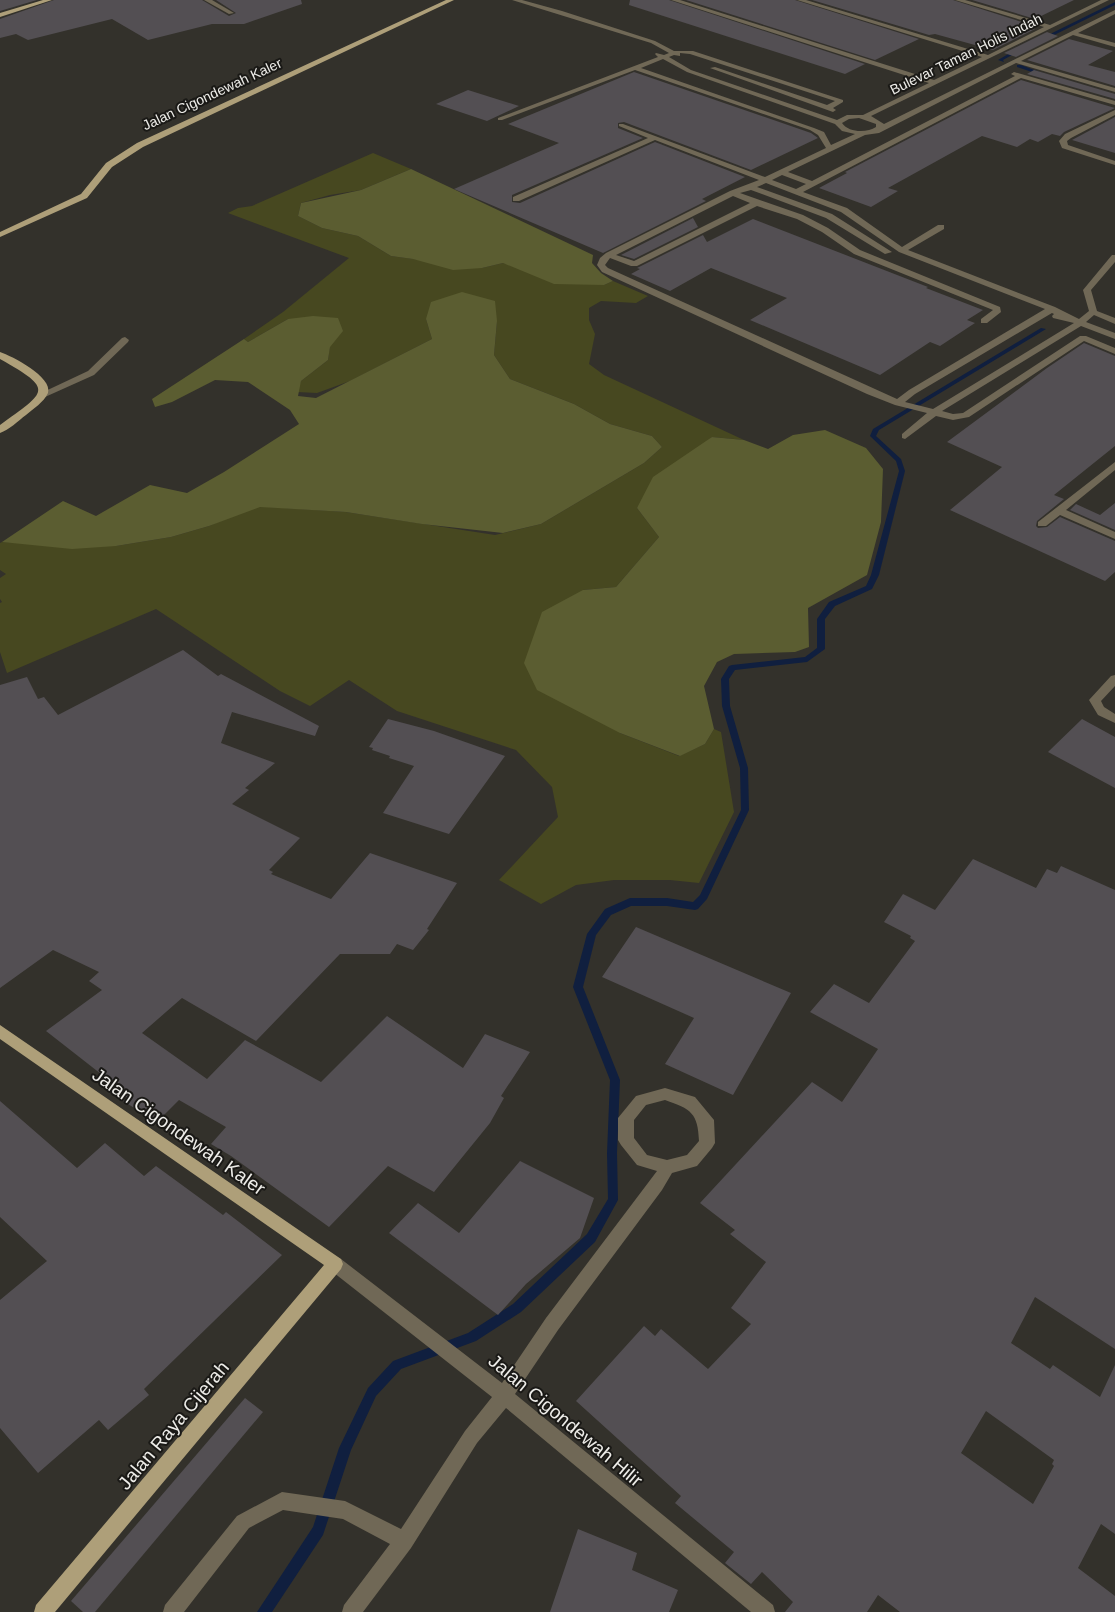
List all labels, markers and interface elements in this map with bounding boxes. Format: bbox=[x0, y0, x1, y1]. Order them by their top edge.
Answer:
street label: Bulevar Taman Holis Indah bbox=[887, 10, 1045, 98]
street label: Jalan Cigondewah Kaler bbox=[140, 55, 284, 133]
street label: Jalan Cigondewah Kaler bbox=[88, 1064, 270, 1199]
street label: Jalan Cigondewah Hilir bbox=[484, 1350, 647, 1491]
street label: Jalan Raya Cijerah bbox=[114, 1357, 233, 1494]

